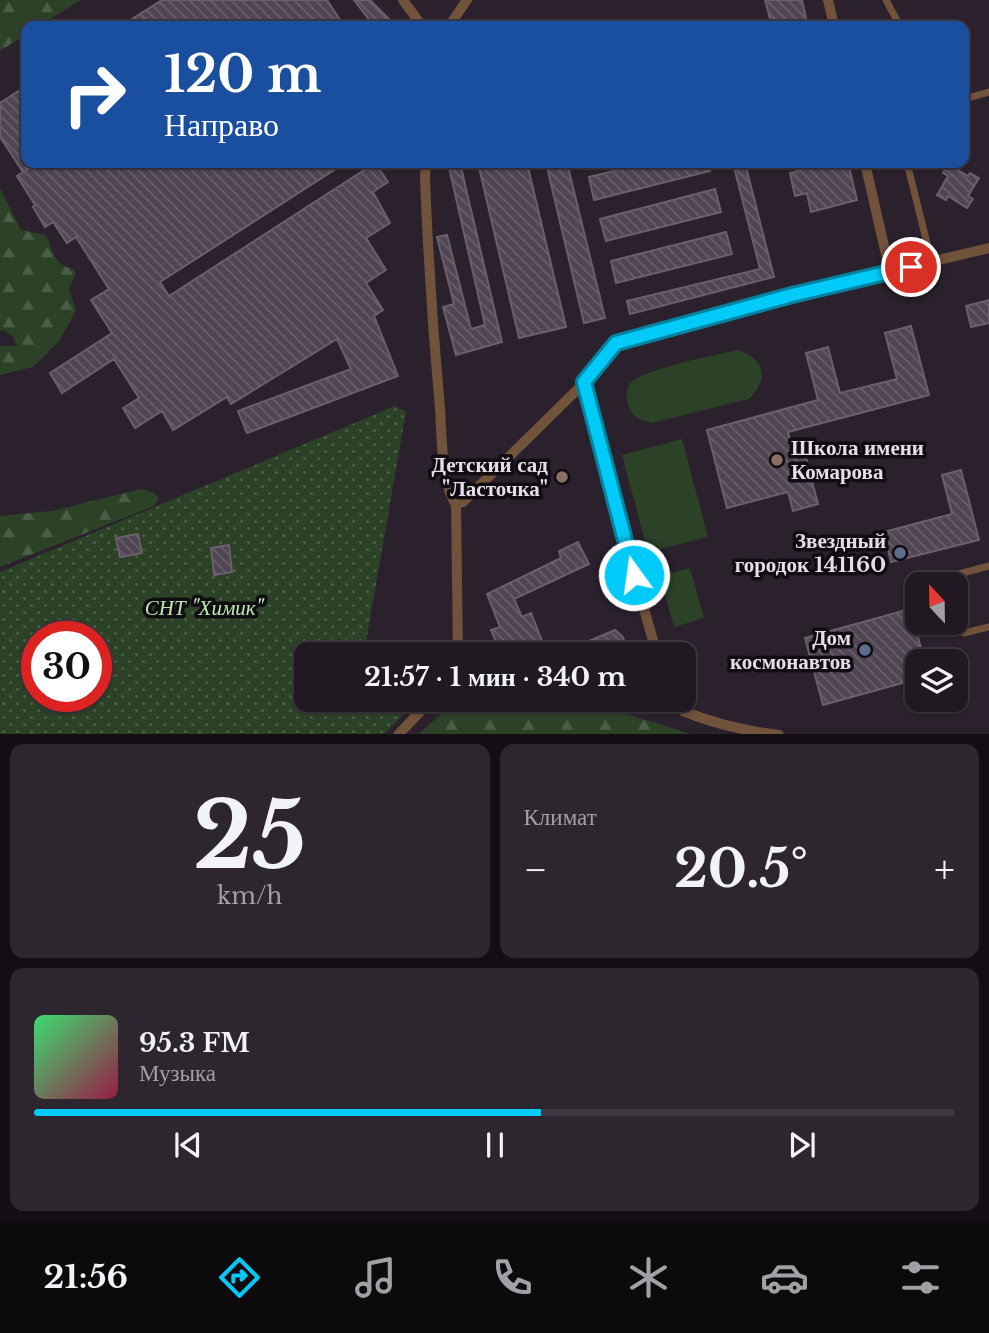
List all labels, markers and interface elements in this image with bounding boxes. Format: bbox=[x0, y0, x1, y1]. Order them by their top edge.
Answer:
text: 120 m bbox=[164, 44, 322, 105]
icon: right bbox=[49, 49, 140, 140]
text: Направо bbox=[164, 105, 279, 145]
pin bbox=[881, 237, 941, 297]
icon: arrive bbox=[892, 248, 930, 286]
place label: Школа имени Комарова bbox=[791, 435, 924, 485]
place label: Детский сад "Ласточка" bbox=[431, 452, 548, 502]
marker: Школа имени Комарова bbox=[769, 452, 785, 468]
marker: Детский сад "Ласточка" bbox=[554, 469, 570, 485]
place label: Звездный городок 141160 bbox=[735, 528, 886, 578]
position arrow bbox=[597, 538, 671, 612]
marker: Звездный городок 141160 bbox=[892, 545, 908, 561]
north arrow bbox=[905, 572, 968, 635]
map controls bbox=[905, 572, 968, 712]
park label: СНТ "Химик" bbox=[145, 595, 265, 621]
speed limit sign: 30 bbox=[21, 621, 112, 712]
place label: Дом космонавтов bbox=[730, 625, 851, 675]
marker: Дом космонавтов bbox=[857, 642, 873, 658]
button: layers bbox=[905, 649, 968, 712]
text: 21:57 · 1 мин · 340 m bbox=[364, 661, 626, 693]
text: 25 bbox=[193, 780, 306, 893]
text: Климат bbox=[524, 803, 597, 831]
text: 20.5° bbox=[674, 837, 808, 901]
text: − bbox=[524, 846, 548, 893]
text: + bbox=[934, 846, 955, 893]
text: km/h bbox=[217, 882, 282, 910]
text: 95.3 FM bbox=[139, 1027, 250, 1059]
text: Музыка bbox=[139, 1059, 216, 1087]
icon: previous bbox=[169, 1126, 207, 1164]
icon: pause bbox=[476, 1126, 514, 1164]
icon: next bbox=[783, 1126, 821, 1164]
icon: directions bbox=[215, 1253, 264, 1302]
icon: music bbox=[351, 1253, 400, 1302]
icon: phone bbox=[488, 1253, 537, 1302]
icon: climate bbox=[624, 1253, 673, 1302]
icon: car bbox=[760, 1253, 809, 1302]
icon: filters bbox=[896, 1253, 945, 1302]
text: 21:56 bbox=[44, 1257, 128, 1297]

